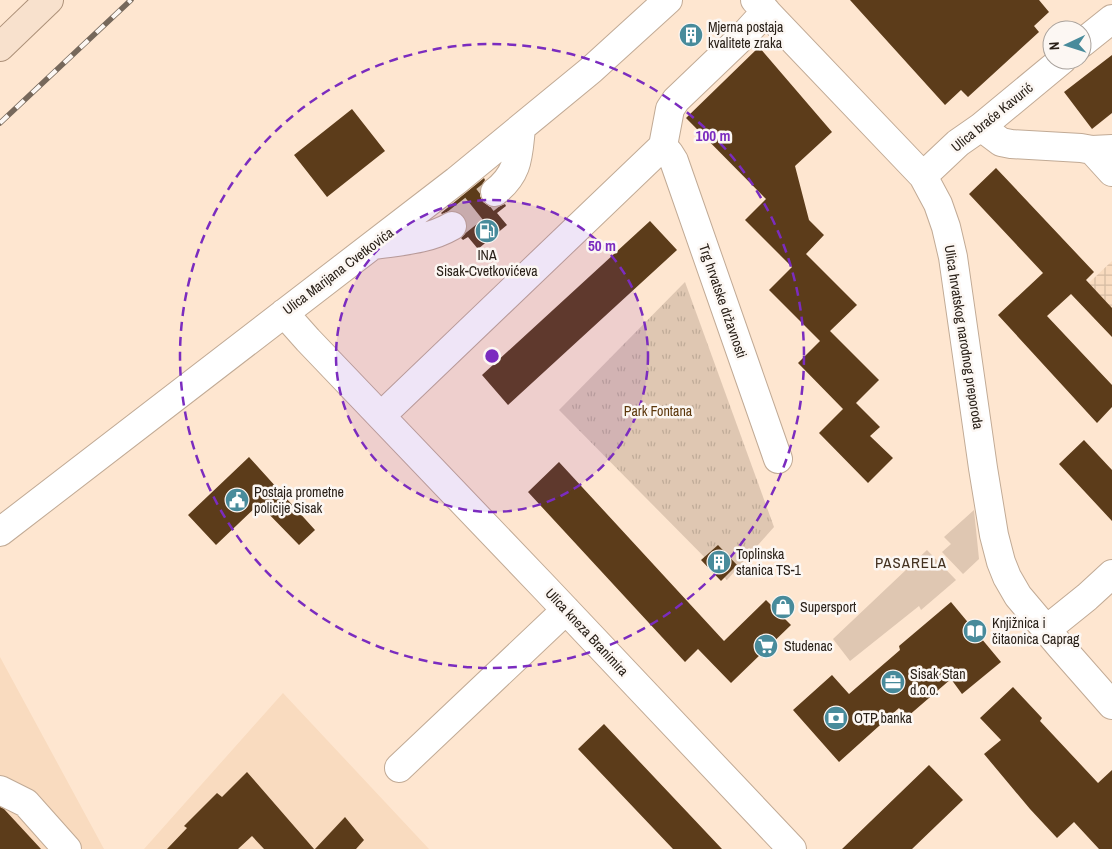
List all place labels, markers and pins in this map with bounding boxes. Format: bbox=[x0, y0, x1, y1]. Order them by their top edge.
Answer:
place label: Mjerna postaja kvalitete zraka bbox=[708, 18, 784, 52]
building icon: Mjerna postaja kvalitete zraka bbox=[678, 22, 704, 48]
fuel station icon: INA Sisak-Cvetkovićeva bbox=[474, 218, 500, 244]
place label: INA Sisak-Cvetkovićeva bbox=[436, 246, 538, 280]
centre of rings bbox=[483, 347, 501, 365]
place label: Postaja prometne policije Sisak bbox=[254, 483, 344, 517]
public building icon: Postaja prometne policije Sisak bbox=[224, 487, 250, 513]
place label: Toplinska stanica TS-1 bbox=[736, 545, 802, 579]
building icon: Toplinska stanica TS-1 bbox=[706, 549, 732, 575]
shop icon: Supersport bbox=[770, 594, 796, 620]
place label: Supersport bbox=[800, 598, 856, 616]
place label: Knjižnica i čitaonica Caprag bbox=[992, 614, 1080, 648]
library icon: Knjižnica i čitaonica Caprag bbox=[962, 618, 988, 644]
supermarket icon: Studenac bbox=[753, 633, 779, 659]
place label: Studenac bbox=[784, 637, 833, 655]
place label: Sisak Stan d.o.o. bbox=[910, 665, 966, 699]
office icon: Sisak Stan d.o.o. bbox=[880, 669, 906, 695]
bank icon: OTP banka bbox=[823, 705, 849, 731]
place label: OTP banka bbox=[854, 709, 912, 727]

